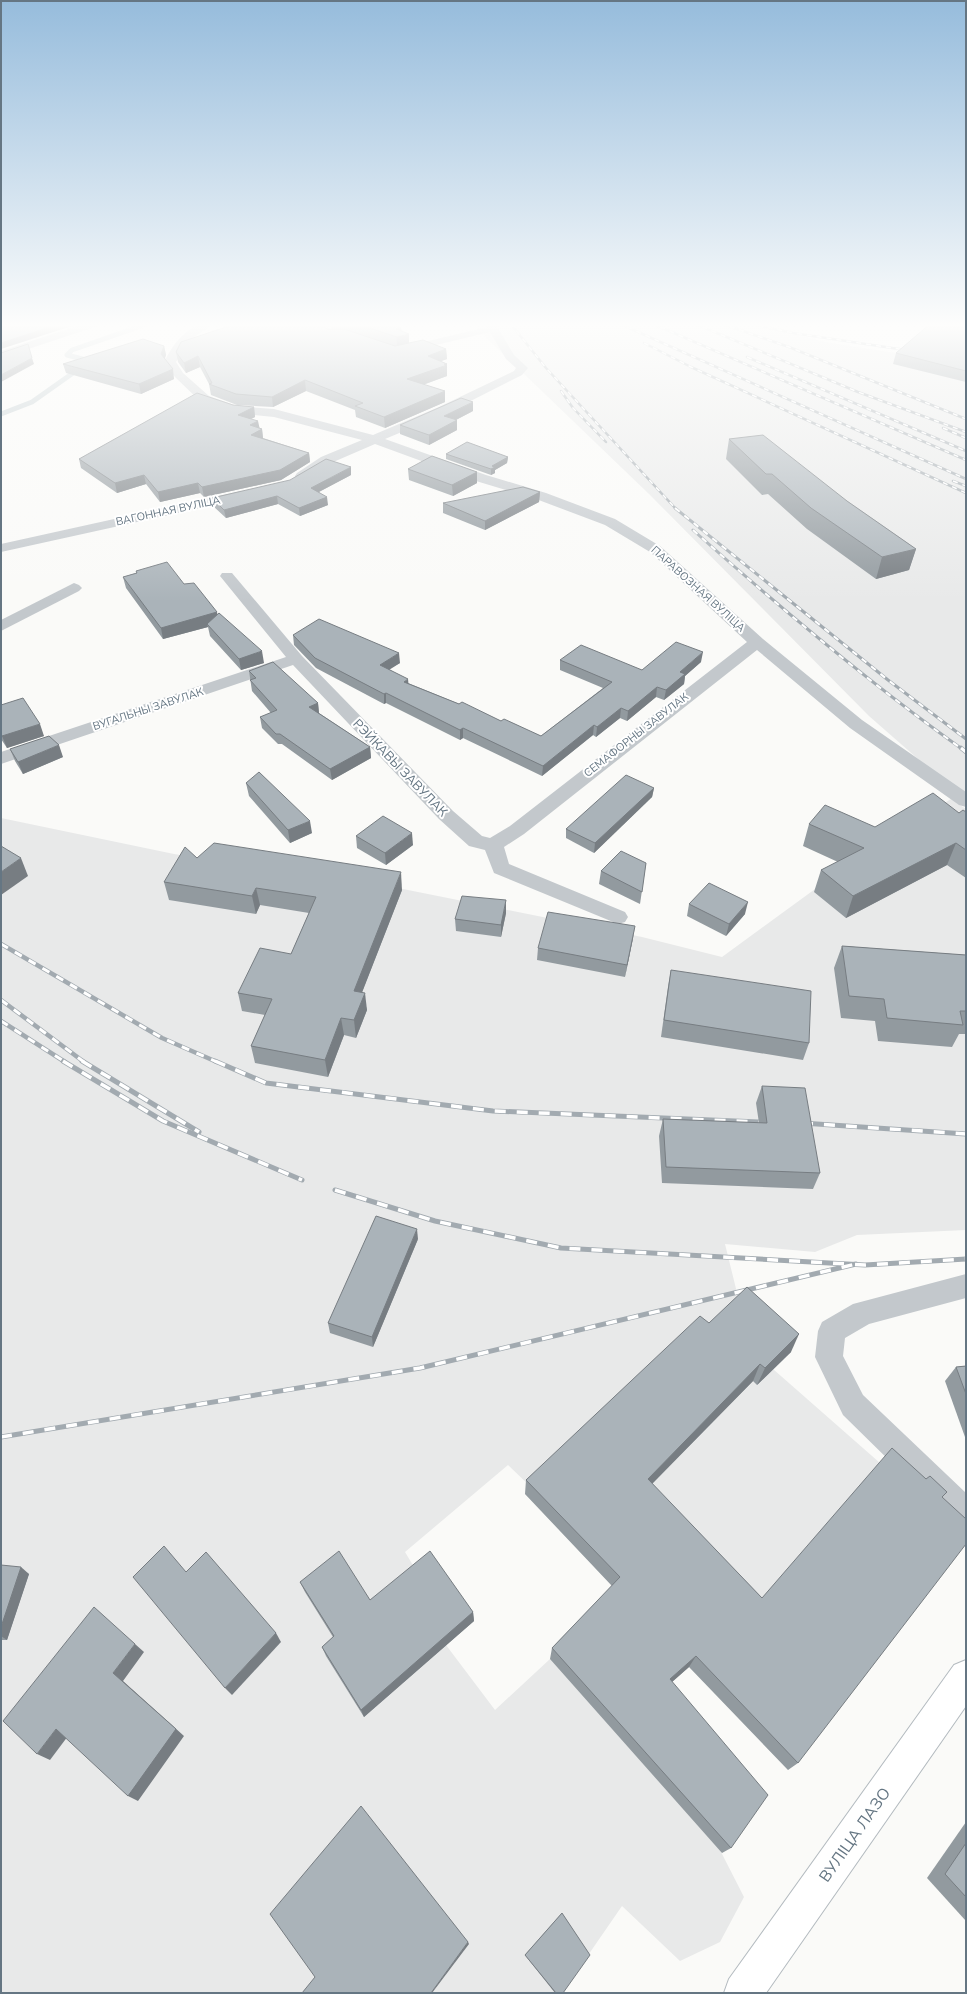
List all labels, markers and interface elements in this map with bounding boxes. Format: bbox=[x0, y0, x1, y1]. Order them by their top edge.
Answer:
street label: ВАГОННАЯ ВУЛІЦА bbox=[114, 493, 222, 529]
street label: ПАРАВОЗНАЯ ВУЛІЦА bbox=[648, 543, 748, 635]
street label: ВУГАЛЬНЫ ЗАВУЛАК bbox=[91, 684, 205, 734]
street label: СЕМАФОРНЫ ЗАВУЛАК bbox=[581, 689, 691, 781]
street label: РЭЙКАВЫ ЗАВУЛАК bbox=[349, 715, 453, 821]
street label: ВУЛІЦА ЛАЗО bbox=[814, 1783, 896, 1887]

